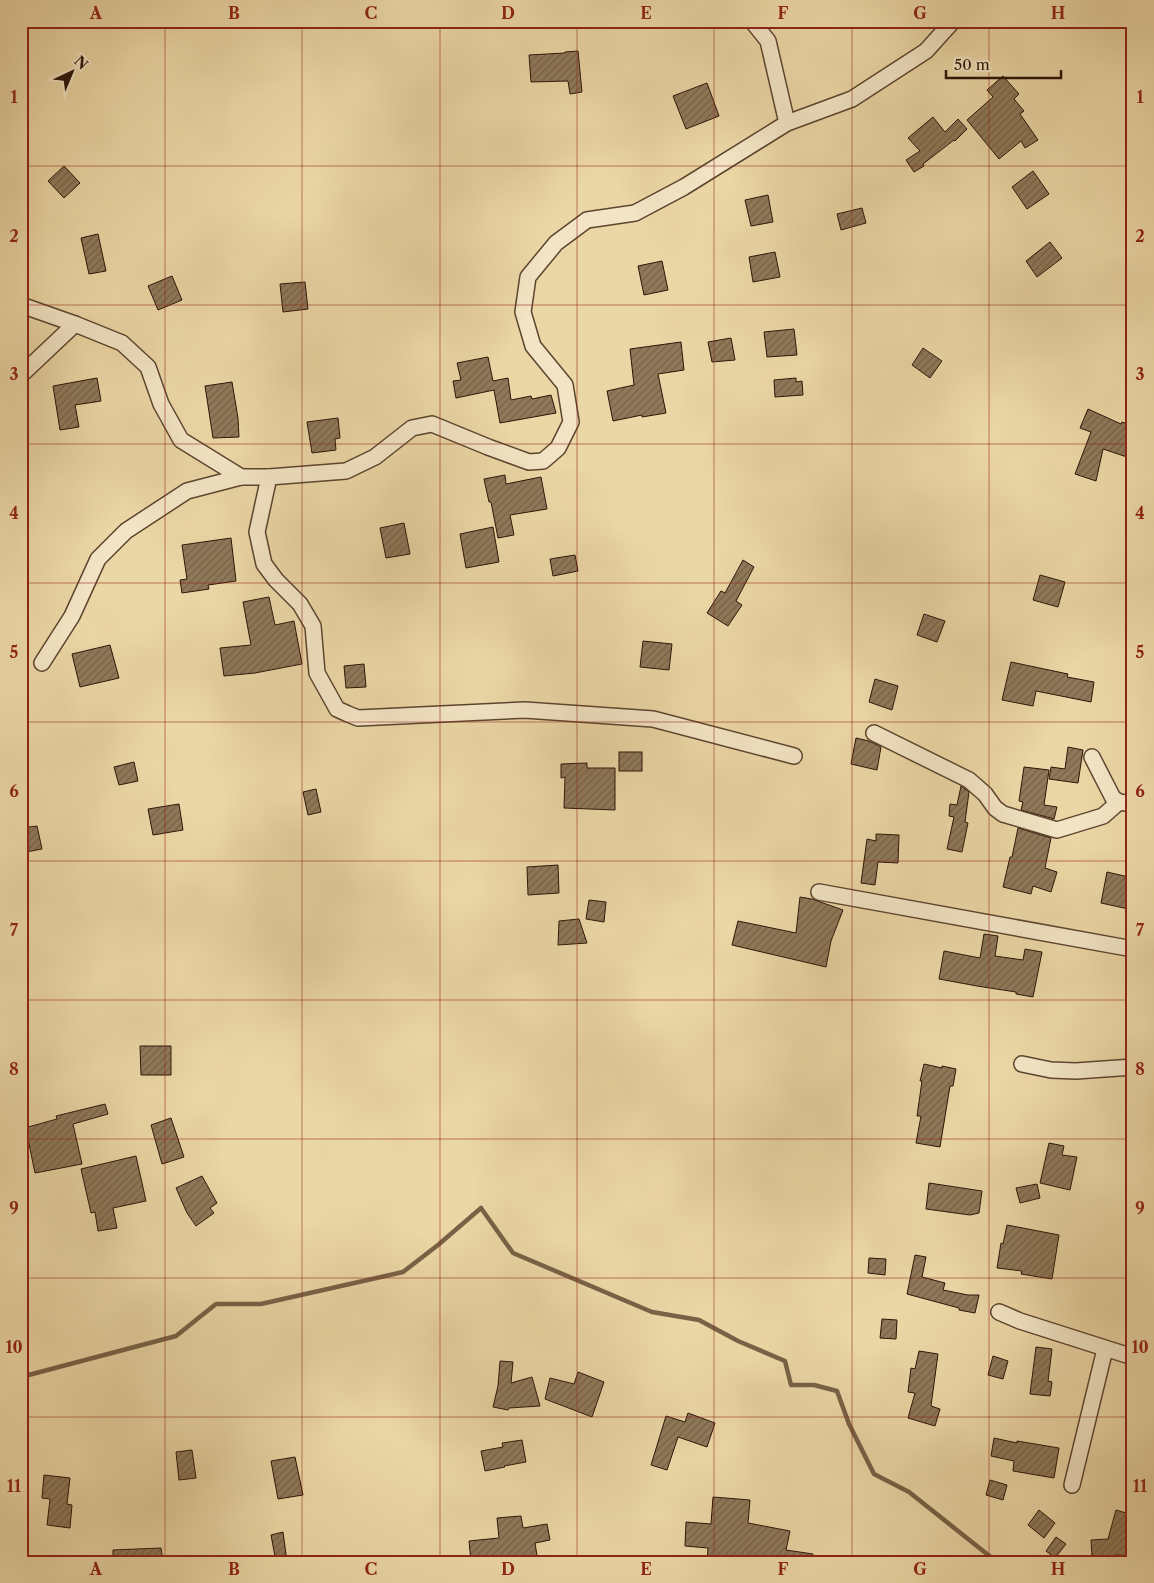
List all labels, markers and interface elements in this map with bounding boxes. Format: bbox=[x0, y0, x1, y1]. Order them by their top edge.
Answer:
text: A bbox=[89, 3, 103, 23]
text: B bbox=[228, 3, 240, 23]
text: C bbox=[365, 3, 377, 23]
text: D bbox=[501, 3, 515, 23]
text: E bbox=[640, 3, 652, 23]
text: F bbox=[778, 3, 789, 23]
text: G bbox=[913, 3, 927, 23]
text: H bbox=[1051, 3, 1065, 23]
north arrow bbox=[48, 48, 98, 98]
scale bar bbox=[946, 48, 1062, 80]
text: N bbox=[70, 52, 92, 73]
text: 50 m bbox=[954, 55, 990, 74]
text: 1 bbox=[10, 87, 18, 107]
text: 1 bbox=[1136, 87, 1144, 107]
text: 2 bbox=[9, 226, 19, 246]
text: 2 bbox=[1135, 226, 1145, 246]
text: 3 bbox=[9, 364, 19, 384]
text: 3 bbox=[1135, 364, 1145, 384]
text: 4 bbox=[9, 503, 19, 523]
text: 4 bbox=[1135, 503, 1145, 523]
text: 5 bbox=[10, 642, 19, 662]
text: 5 bbox=[1136, 642, 1145, 662]
text: 6 bbox=[9, 781, 19, 801]
text: 6 bbox=[1135, 781, 1145, 801]
text: 7 bbox=[10, 920, 19, 940]
text: 7 bbox=[1136, 920, 1145, 940]
text: 8 bbox=[9, 1059, 19, 1079]
text: 8 bbox=[1135, 1059, 1145, 1079]
text: 9 bbox=[9, 1198, 19, 1218]
text: 9 bbox=[1135, 1198, 1145, 1218]
text: 10 bbox=[5, 1337, 23, 1357]
text: 10 bbox=[1131, 1337, 1149, 1357]
text: 11 bbox=[7, 1476, 22, 1496]
text: 11 bbox=[1133, 1476, 1148, 1496]
text: A bbox=[89, 1559, 103, 1579]
text: B bbox=[228, 1559, 240, 1579]
text: C bbox=[365, 1559, 377, 1579]
text: D bbox=[501, 1559, 515, 1579]
text: E bbox=[640, 1559, 652, 1579]
text: F bbox=[778, 1559, 789, 1579]
text: G bbox=[913, 1559, 927, 1579]
text: H bbox=[1051, 1559, 1065, 1579]

